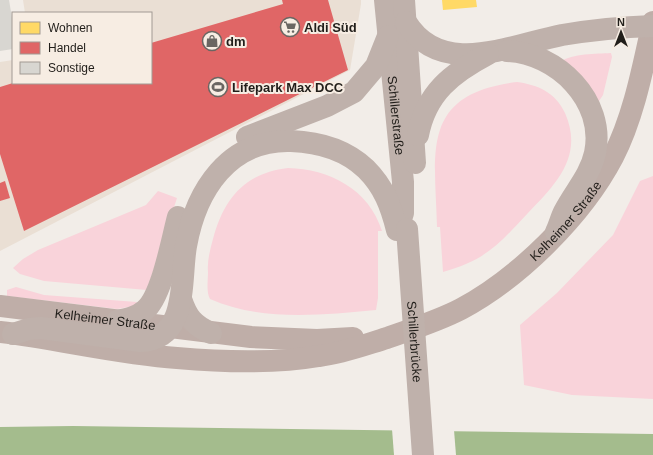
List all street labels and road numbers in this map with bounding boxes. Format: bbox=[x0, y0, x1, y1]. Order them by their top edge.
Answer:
street label: Schillerstraße bbox=[385, 75, 408, 156]
street label: Kelheimer Straße bbox=[526, 178, 604, 264]
street label: Schillerbrücke bbox=[405, 300, 425, 383]
street label: Kelheimer Straße bbox=[54, 305, 156, 333]

